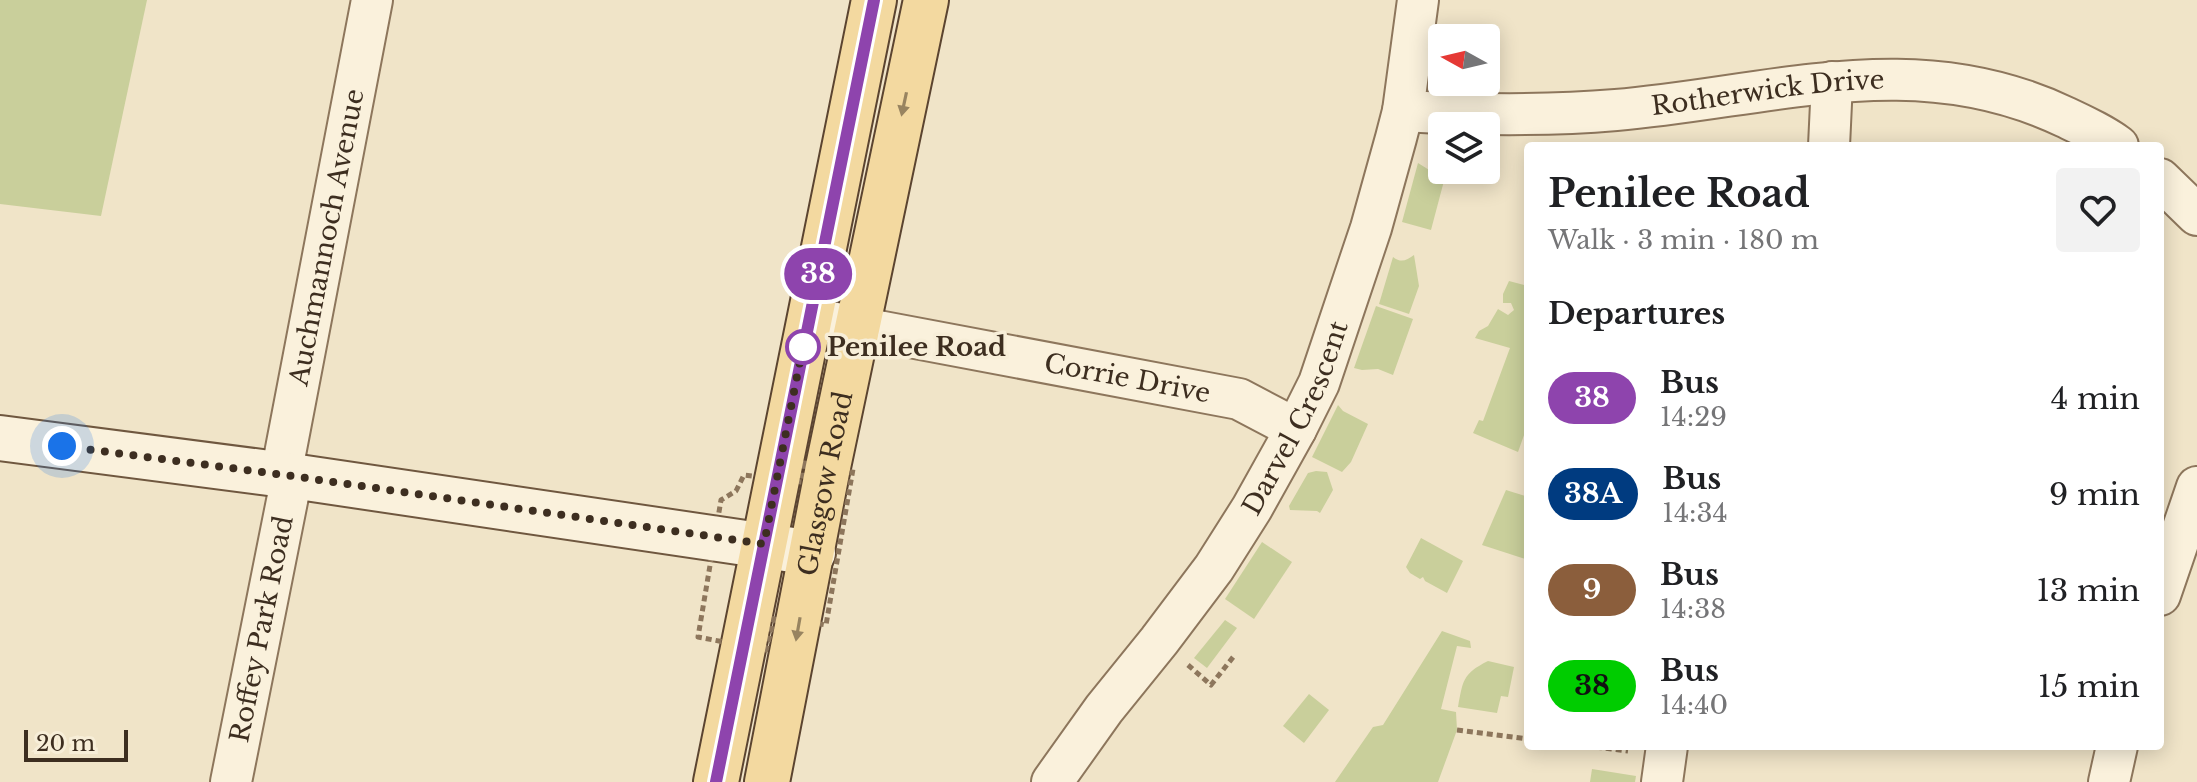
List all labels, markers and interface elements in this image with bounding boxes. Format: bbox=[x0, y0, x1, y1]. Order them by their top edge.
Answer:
north arrow bbox=[1428, 24, 1500, 96]
map controls bbox=[1428, 24, 1500, 184]
street label: Rotherwick Drive bbox=[1649, 64, 1885, 122]
street label: Auchmannoch Avenue bbox=[282, 86, 371, 389]
one-way arrow bbox=[897, 91, 910, 116]
button: layers bbox=[1428, 112, 1500, 184]
button: heart bbox=[2056, 168, 2140, 252]
text: Penilee Road bbox=[1548, 170, 1810, 217]
text: Walk · 3 min · 180 m bbox=[1548, 224, 1819, 256]
line badge: 38 bbox=[782, 248, 854, 300]
text: 38 bbox=[800, 256, 836, 291]
text: Departures bbox=[1548, 295, 1725, 332]
street label: Darvel Crescent bbox=[1235, 316, 1355, 521]
marker: Penilee Road bbox=[786, 330, 820, 364]
place label: Penilee Road bbox=[827, 331, 1006, 363]
street label: Corrie Drive bbox=[1042, 347, 1213, 409]
text: Bus bbox=[1660, 364, 1719, 401]
text: 38 bbox=[1574, 380, 1610, 415]
text: 4 min bbox=[2051, 380, 2140, 417]
street label: Glasgow Road bbox=[791, 389, 859, 579]
text: 14:29 bbox=[1660, 401, 1727, 433]
your location bbox=[42, 426, 82, 466]
text: Bus bbox=[1662, 460, 1721, 497]
text: 38A bbox=[1564, 476, 1622, 511]
text: 9 min bbox=[2049, 476, 2140, 513]
text: 14:34 bbox=[1662, 497, 1728, 529]
street label: Roffey Park Road bbox=[223, 513, 300, 745]
text: Bus bbox=[1660, 556, 1719, 593]
text: 9 bbox=[1583, 572, 1601, 607]
text: 13 min bbox=[2036, 572, 2140, 609]
text: 14:38 bbox=[1660, 593, 1726, 625]
one-way arrow bbox=[791, 617, 803, 642]
text: Bus bbox=[1660, 652, 1719, 689]
text: 38 bbox=[1574, 668, 1610, 703]
text: 15 min bbox=[2038, 668, 2140, 705]
text: 14:40 bbox=[1660, 689, 1728, 721]
scale bar bbox=[24, 726, 128, 762]
text: 20 m bbox=[36, 730, 95, 757]

